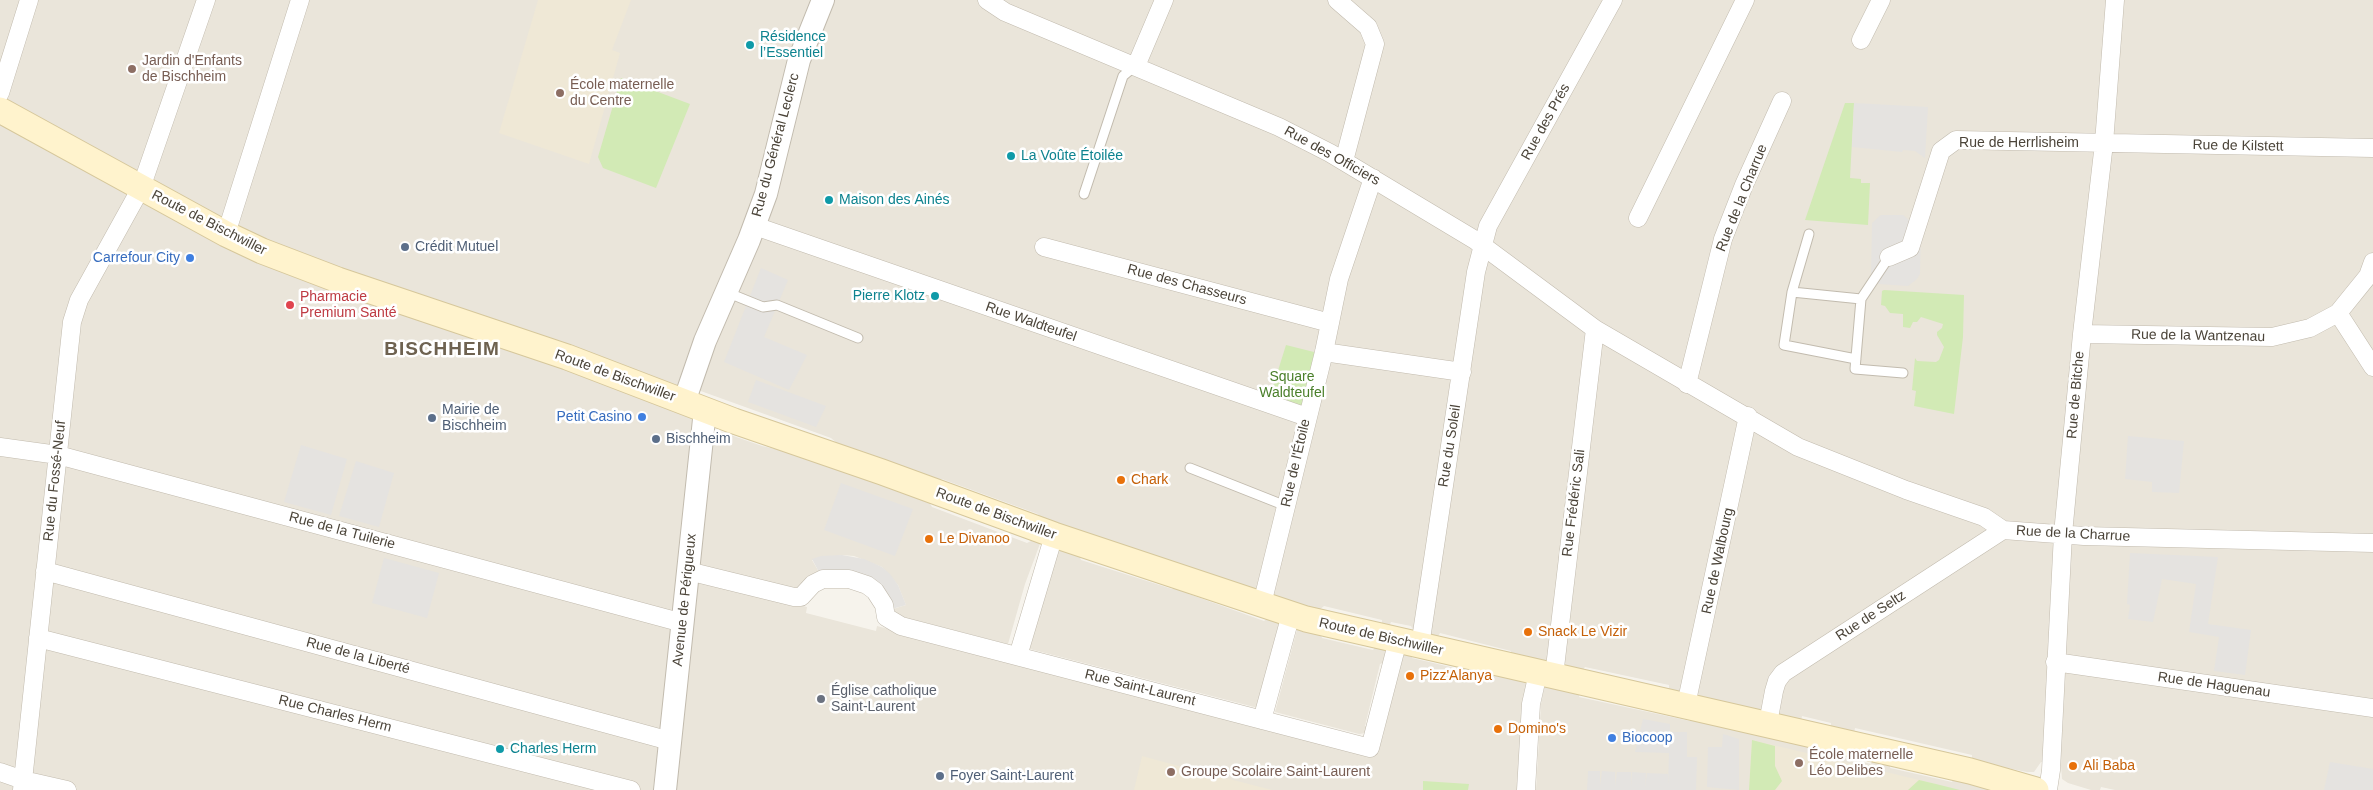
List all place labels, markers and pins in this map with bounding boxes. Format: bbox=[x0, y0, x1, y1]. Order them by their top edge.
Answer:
place label: Résidence l’Essentiel bbox=[760, 29, 826, 62]
marker: Résidence l’Essentiel bbox=[744, 39, 756, 51]
place label: Jardin d'Enfants de Bischheim bbox=[142, 53, 242, 85]
marker: Jardin d'Enfants de Bischheim bbox=[126, 63, 138, 75]
place label: École maternelle du Centre bbox=[570, 77, 674, 110]
marker: École maternelle du Centre bbox=[554, 87, 566, 99]
place label: La Voûte Étoilée bbox=[1021, 148, 1123, 164]
marker: La Voûte Étoilée bbox=[1005, 150, 1017, 162]
place label: Maison des Ainés bbox=[839, 192, 950, 208]
marker: Maison des Ainés bbox=[823, 194, 835, 206]
place label: Crédit Mutuel bbox=[415, 239, 498, 255]
marker: Crédit Mutuel bbox=[399, 241, 411, 253]
place label: Carrefour City bbox=[93, 250, 180, 266]
marker: Carrefour City bbox=[184, 252, 196, 264]
place label: Pierre Klotz bbox=[853, 288, 925, 304]
place label: Pharmacie Premium Santé bbox=[300, 289, 396, 322]
marker: Pierre Klotz bbox=[929, 290, 941, 302]
marker: Pharmacie Premium Santé bbox=[284, 299, 296, 311]
place label: Mairie de Bischheim bbox=[442, 402, 507, 434]
place label: Petit Casino bbox=[557, 409, 632, 425]
marker: Petit Casino bbox=[636, 411, 648, 423]
marker: Mairie de Bischheim bbox=[426, 412, 438, 424]
place label: Bischheim bbox=[666, 431, 731, 447]
marker: Bischheim bbox=[650, 433, 662, 445]
place label: Chark bbox=[1131, 472, 1168, 488]
marker: Chark bbox=[1115, 474, 1127, 486]
place label: Le Divanoo bbox=[939, 531, 1010, 547]
marker: Le Divanoo bbox=[923, 533, 935, 545]
place label: Snack Le Vizir bbox=[1538, 624, 1627, 640]
marker: Snack Le Vizir bbox=[1522, 626, 1534, 638]
place label: Pizz'Alanya bbox=[1420, 668, 1492, 684]
marker: Pizz'Alanya bbox=[1404, 670, 1416, 682]
place label: Église catholique Saint-Laurent bbox=[831, 683, 937, 716]
marker: Église catholique Saint-Laurent bbox=[815, 693, 827, 705]
place label: Domino's bbox=[1508, 721, 1566, 737]
marker: Domino's bbox=[1492, 723, 1504, 735]
place label: Biocoop bbox=[1622, 730, 1673, 746]
marker: Biocoop bbox=[1606, 732, 1618, 744]
place label: Charles Herm bbox=[510, 741, 596, 757]
marker: Charles Herm bbox=[494, 743, 506, 755]
place label: École maternelle Léo Delibes bbox=[1809, 747, 1913, 780]
marker: École maternelle Léo Delibes bbox=[1793, 757, 1805, 769]
place label: Ali Baba bbox=[2083, 758, 2135, 774]
marker: Ali Baba bbox=[2067, 760, 2079, 772]
place label: Groupe Scolaire Saint-Laurent bbox=[1181, 764, 1370, 780]
marker: Groupe Scolaire Saint-Laurent bbox=[1165, 766, 1177, 778]
place label: Foyer Saint-Laurent bbox=[950, 768, 1074, 784]
marker: Foyer Saint-Laurent bbox=[934, 770, 946, 782]

